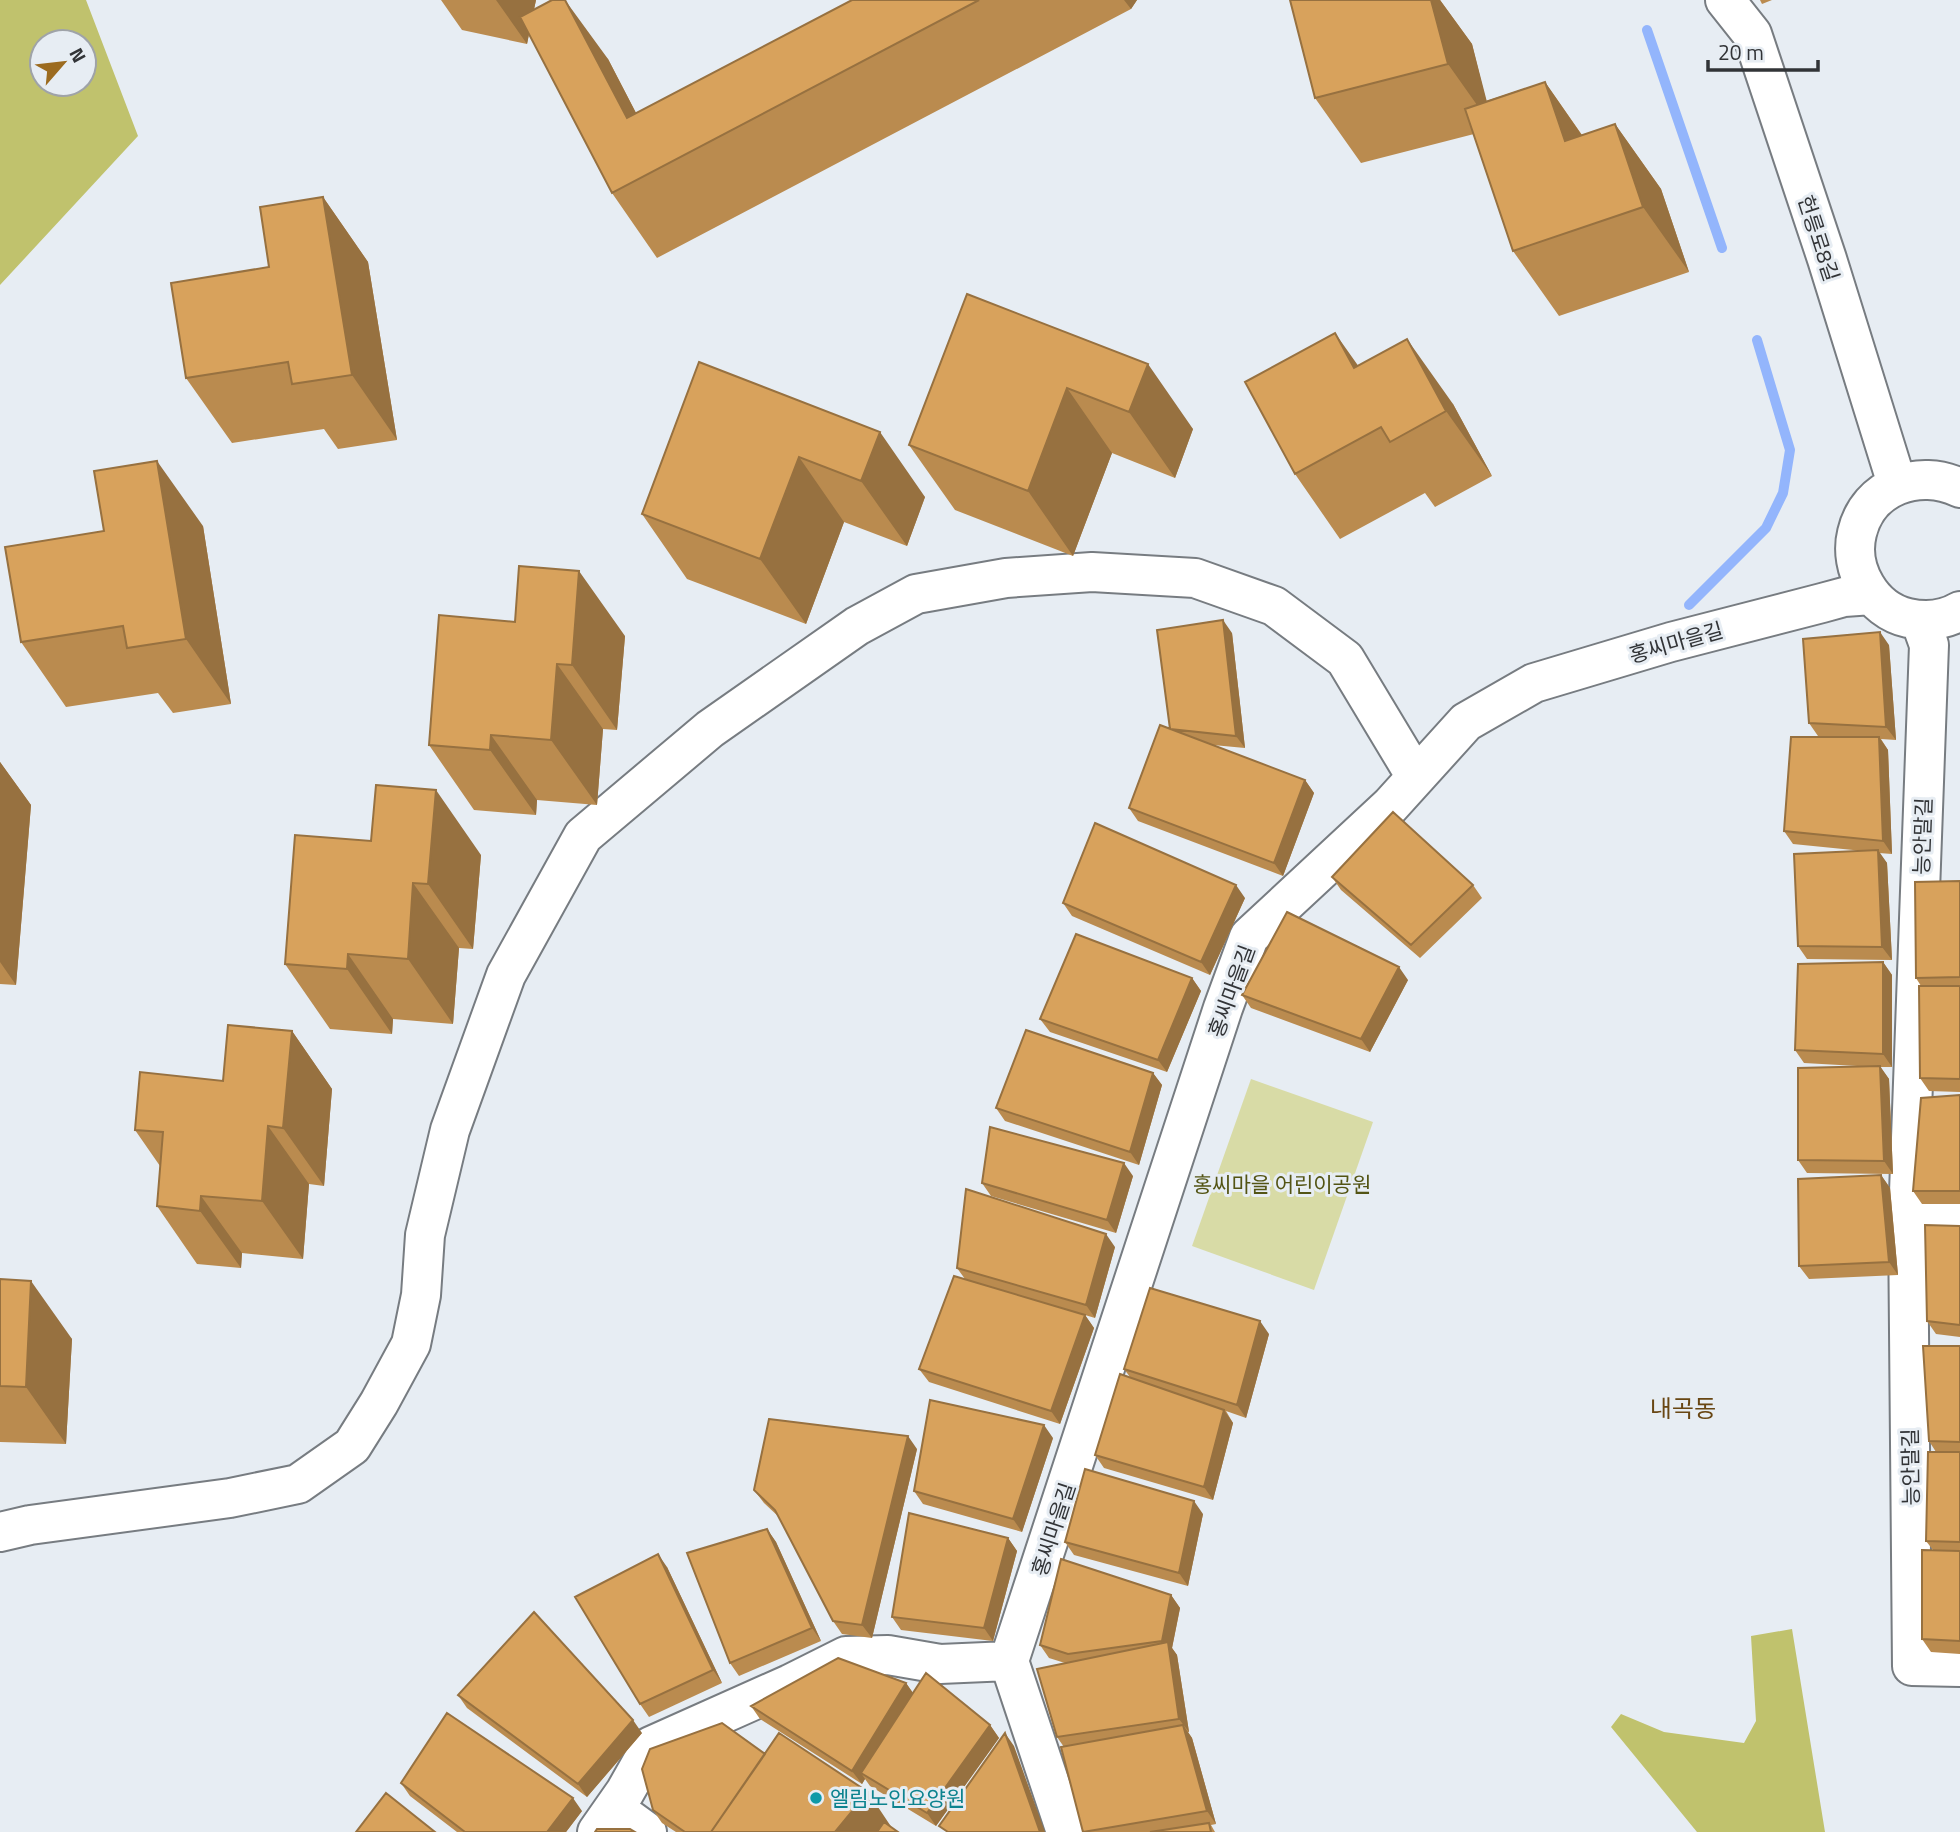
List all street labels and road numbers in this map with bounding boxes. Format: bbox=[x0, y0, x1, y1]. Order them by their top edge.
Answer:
street label: 헌릉로8길 bbox=[1790, 191, 1848, 285]
street label: 홍씨마을길 bbox=[1625, 613, 1727, 671]
street label: 능안말길 bbox=[1905, 797, 1939, 875]
street label: 홍씨마을길 bbox=[1199, 940, 1263, 1042]
street label: 능안말길 bbox=[1893, 1428, 1927, 1506]
street label: 홍씨마을길 bbox=[1023, 1478, 1083, 1580]

